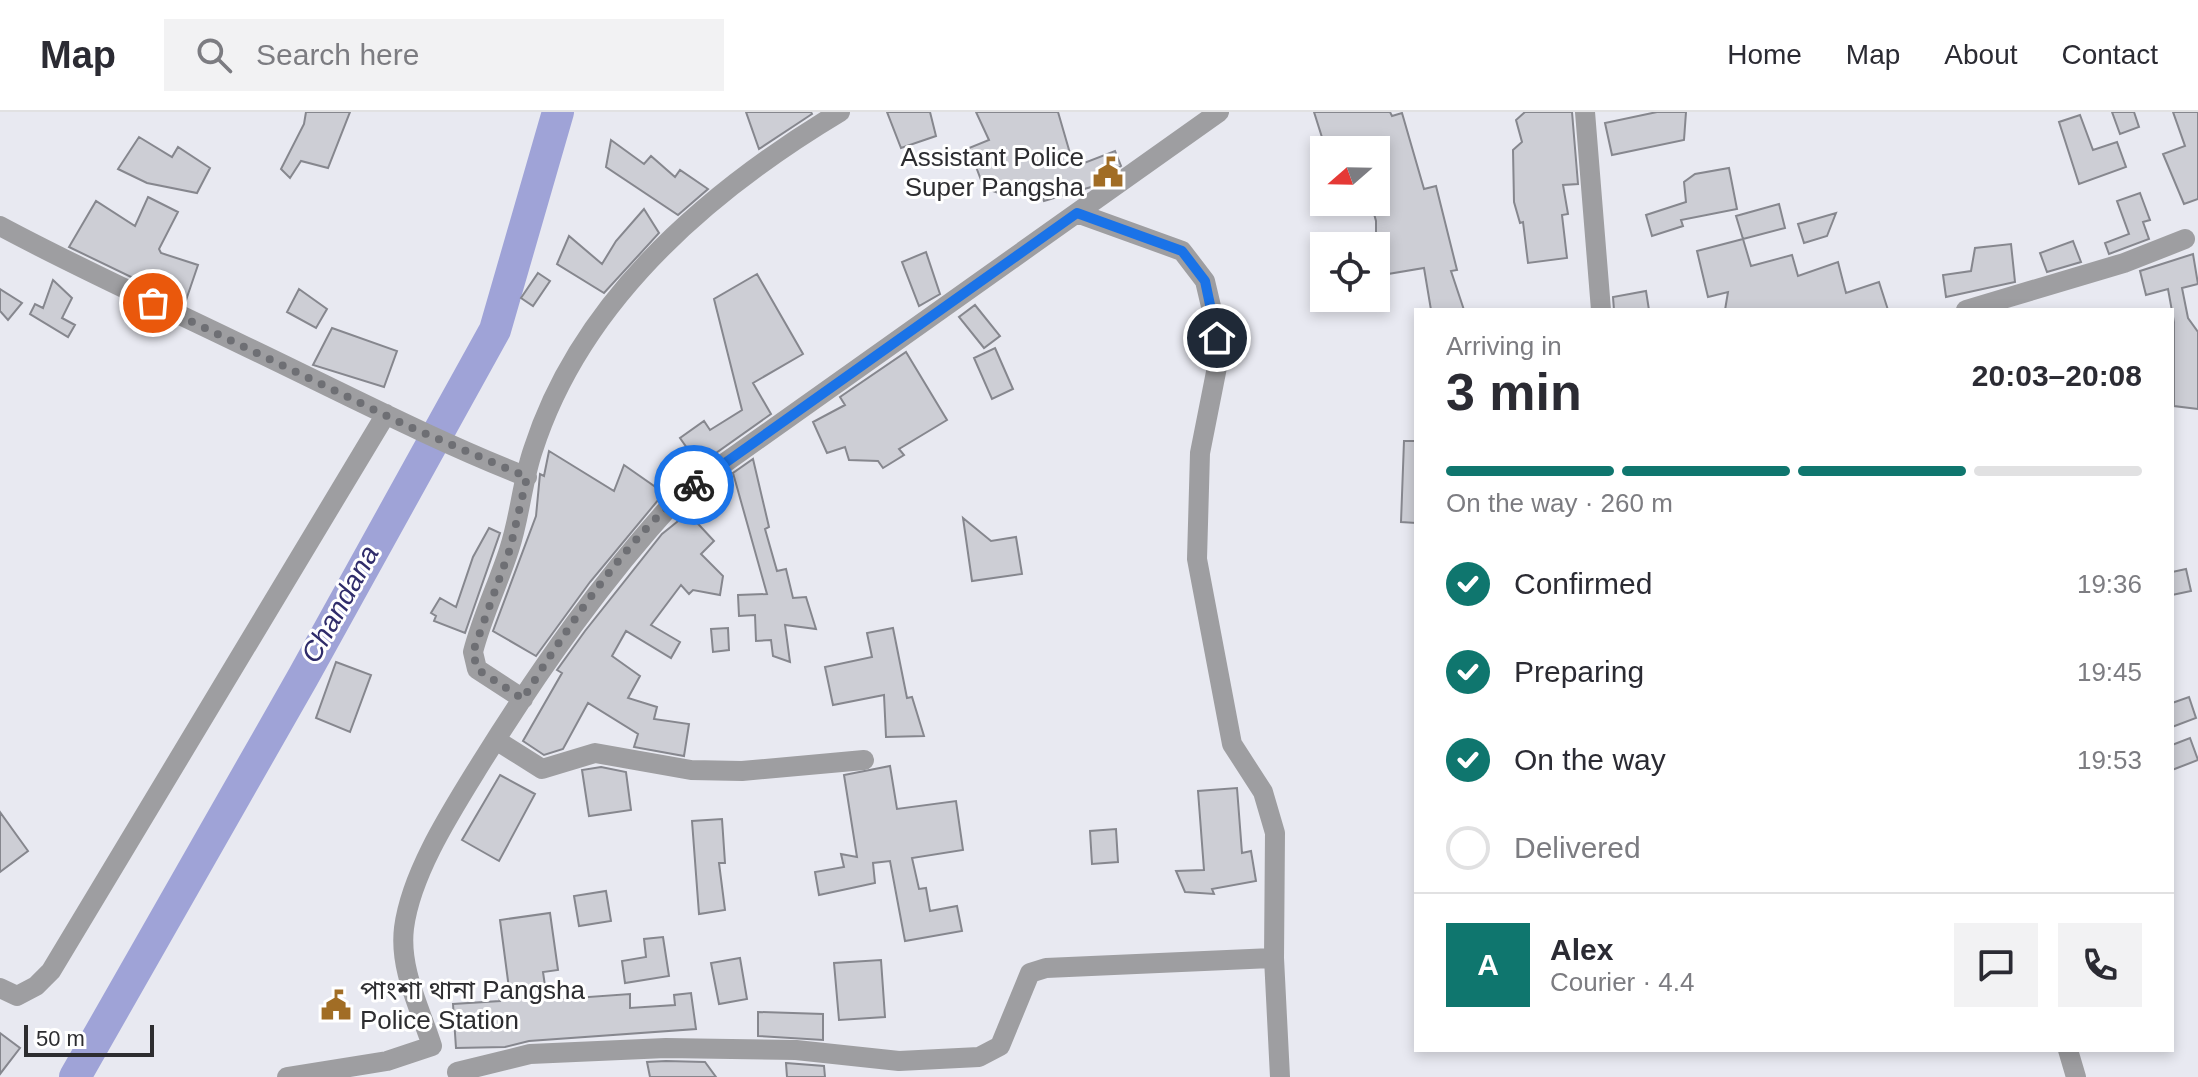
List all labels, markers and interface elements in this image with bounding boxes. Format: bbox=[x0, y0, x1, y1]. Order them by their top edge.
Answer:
search box bbox=[164, 19, 724, 91]
icon: search bbox=[192, 33, 236, 77]
text: Map bbox=[40, 34, 116, 76]
text: Search here bbox=[256, 38, 419, 71]
text: Home bbox=[1727, 39, 1802, 70]
text: Map bbox=[1846, 39, 1900, 70]
text: About bbox=[1944, 39, 2018, 70]
text: Contact bbox=[2062, 39, 2158, 70]
north arrow bbox=[1310, 136, 1390, 216]
map controls bbox=[1310, 136, 1390, 312]
place label: Assistant Police Super Pangsha bbox=[900, 142, 1085, 202]
public building icon: Assistant Police Super Pangsha bbox=[1091, 155, 1125, 189]
button: locate bbox=[1310, 232, 1390, 312]
pin bbox=[119, 269, 187, 337]
icon: bag bbox=[131, 281, 175, 325]
pin bbox=[1183, 304, 1251, 372]
icon: home bbox=[1195, 316, 1239, 360]
text: Arriving in bbox=[1446, 331, 1562, 361]
text: 20:03–20:08 bbox=[1972, 359, 2142, 392]
text: 3 min bbox=[1446, 363, 1582, 421]
courier bbox=[654, 445, 734, 525]
icon: bike bbox=[672, 463, 716, 507]
text: On the way · 260 m bbox=[1446, 488, 1673, 518]
water label: Chandana bbox=[295, 540, 385, 668]
icon: check bbox=[1446, 562, 1490, 606]
text: Confirmed bbox=[1514, 567, 1652, 600]
text: 19:36 bbox=[2077, 569, 2142, 599]
icon: check bbox=[1446, 650, 1490, 694]
text: Preparing bbox=[1514, 655, 1644, 688]
text: 19:45 bbox=[2077, 657, 2142, 687]
icon: check bbox=[1446, 738, 1490, 782]
text: On the way bbox=[1514, 743, 1666, 776]
text: 19:53 bbox=[2077, 745, 2142, 775]
text: Delivered bbox=[1514, 831, 1641, 864]
button: chat bbox=[1954, 923, 2038, 1007]
button: phone bbox=[2058, 923, 2142, 1007]
text: Alex bbox=[1550, 933, 1613, 966]
text: A bbox=[1477, 948, 1499, 981]
text: Courier · 4.4 bbox=[1550, 967, 1695, 997]
place label: পাংশা থানা Pangsha Police Station bbox=[360, 975, 585, 1035]
public building icon: পাংশা থানা Pangsha Police Station bbox=[319, 988, 353, 1022]
scale bar bbox=[24, 1021, 154, 1057]
text: 50 m bbox=[36, 1026, 85, 1051]

